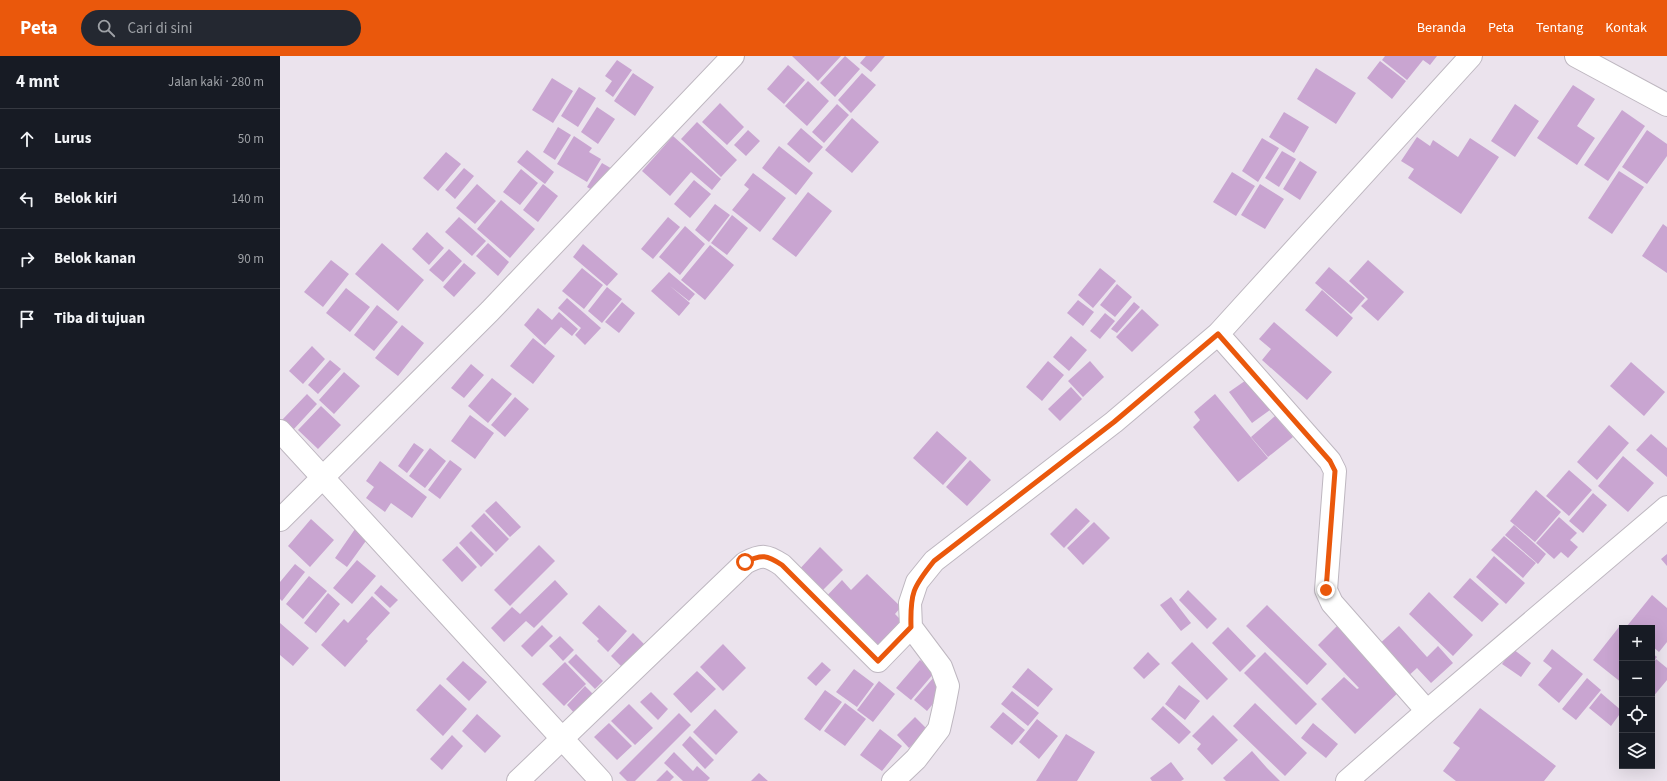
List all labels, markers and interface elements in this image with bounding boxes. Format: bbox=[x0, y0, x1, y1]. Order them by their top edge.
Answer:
search box bbox=[81, 10, 361, 46]
text: Peta bbox=[20, 15, 57, 42]
icon: search bbox=[95, 17, 117, 39]
text: Cari di sini bbox=[127, 18, 192, 39]
text: Beranda bbox=[1417, 18, 1466, 38]
text: Peta bbox=[1488, 18, 1514, 38]
text: Tentang bbox=[1536, 18, 1583, 38]
text: Kontak bbox=[1605, 18, 1647, 38]
text: 4 mnt bbox=[16, 70, 59, 94]
text: Jalan kaki · 280 m bbox=[168, 73, 264, 91]
icon: ahead bbox=[16, 128, 38, 150]
text: Lurus bbox=[54, 128, 91, 149]
text: 50 m bbox=[238, 130, 264, 148]
icon: left bbox=[16, 188, 38, 210]
text: Belok kiri bbox=[54, 188, 117, 209]
text: 140 m bbox=[231, 190, 264, 208]
icon: right bbox=[16, 248, 38, 270]
text: Belok kanan bbox=[54, 248, 136, 269]
text: 90 m bbox=[238, 250, 264, 268]
icon: arrive bbox=[16, 308, 38, 330]
text: Tiba di tujuan bbox=[54, 308, 145, 329]
route start bbox=[736, 553, 754, 571]
route end bbox=[1317, 581, 1335, 599]
map controls bbox=[1619, 625, 1655, 769]
button: + bbox=[1619, 625, 1655, 661]
button: − bbox=[1619, 661, 1655, 697]
button: locate bbox=[1619, 697, 1655, 733]
button: layers bbox=[1619, 733, 1655, 769]

